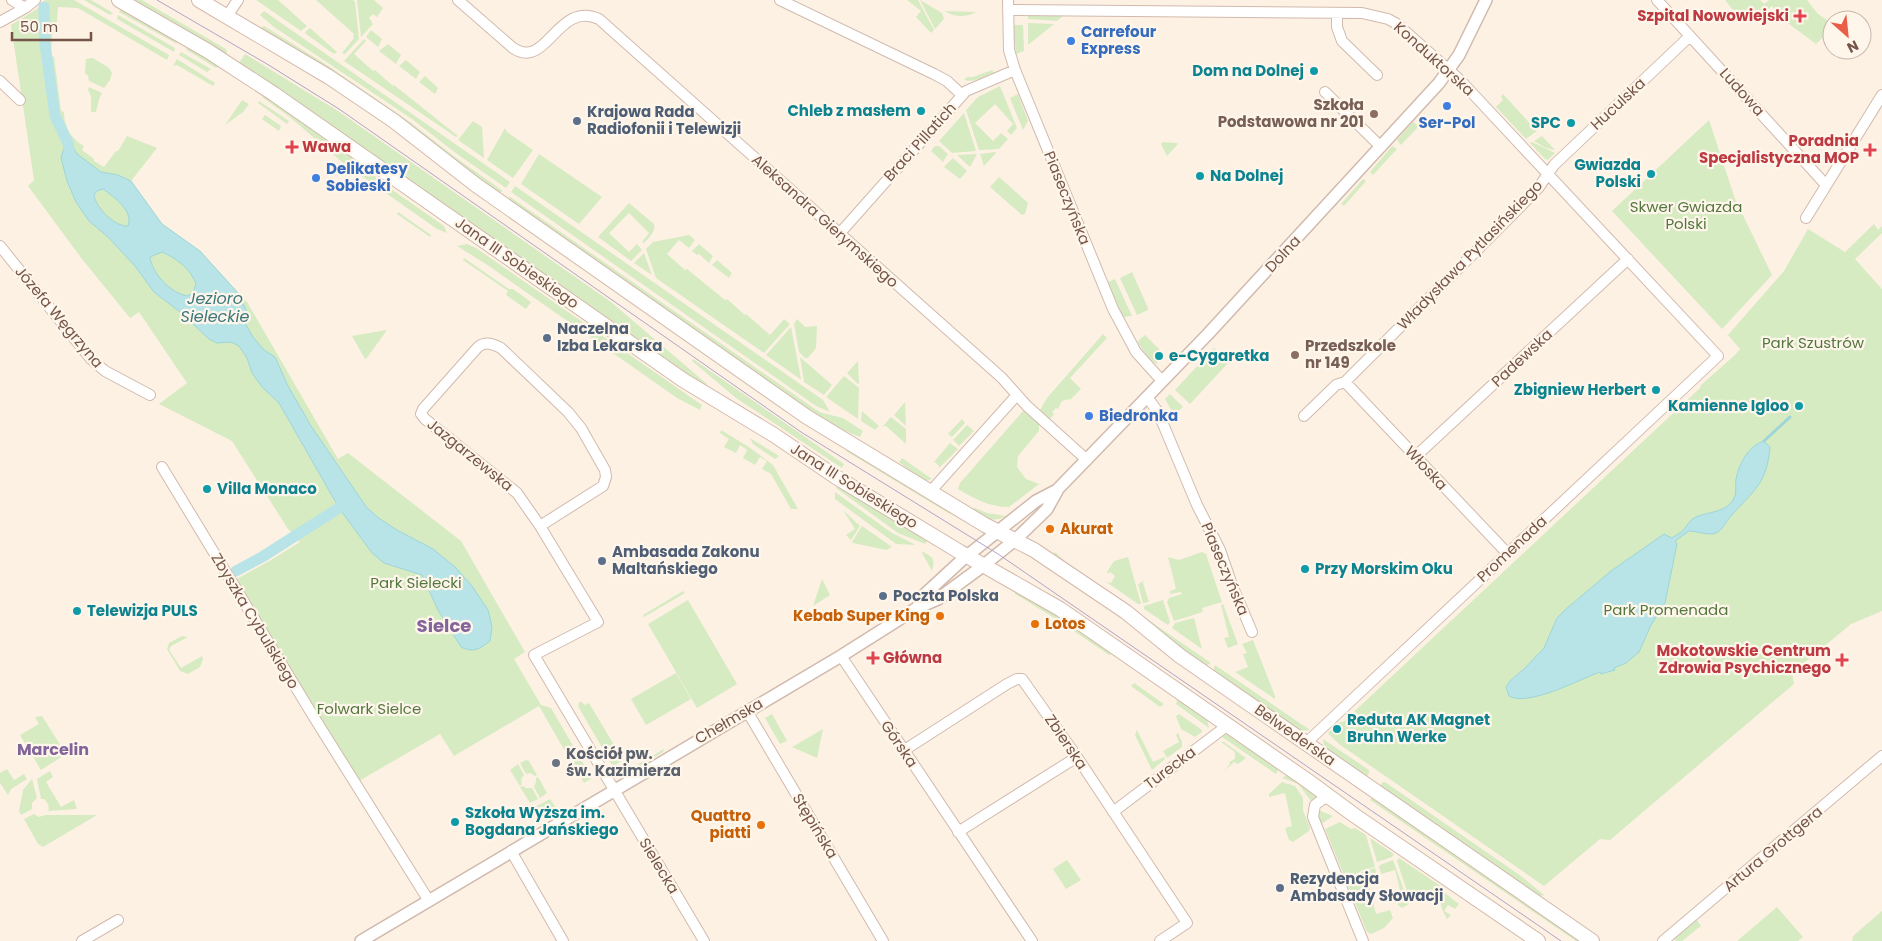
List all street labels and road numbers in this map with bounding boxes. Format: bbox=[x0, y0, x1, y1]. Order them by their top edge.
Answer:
street label: Konduktorska bbox=[1389, 17, 1479, 101]
street label: Ludowa bbox=[1715, 63, 1770, 120]
street label: Huculska bbox=[1586, 73, 1650, 135]
street label: Braci Pillatich bbox=[879, 98, 961, 186]
street label: Piaseczyńska bbox=[1039, 148, 1096, 248]
street label: Aleksandra Gierymskiego bbox=[747, 149, 903, 292]
street label: Władysława Pytlasińskiego bbox=[1392, 175, 1547, 334]
street label: Jana III Sobieskiego bbox=[451, 212, 583, 313]
street label: Dolna bbox=[1260, 231, 1305, 277]
street label: Józefa Węgrzyna bbox=[10, 261, 108, 372]
street label: Padewska bbox=[1487, 324, 1557, 391]
street label: Jazgarzewska bbox=[423, 413, 518, 496]
street label: Jana III Sobieskiego bbox=[786, 438, 922, 533]
street label: Włoska bbox=[1400, 441, 1452, 494]
street label: Promenada bbox=[1472, 511, 1551, 587]
street label: Piaseczyńska bbox=[1196, 519, 1255, 619]
street label: Zbyszka Cybulskiego bbox=[207, 549, 304, 693]
street label: Chełmska bbox=[691, 693, 767, 749]
street label: Belwederska bbox=[1251, 699, 1340, 770]
street label: Zbierska bbox=[1040, 710, 1093, 774]
street label: Górska bbox=[876, 716, 923, 771]
street label: Turecka bbox=[1140, 741, 1200, 794]
street label: Stępińska bbox=[788, 789, 843, 862]
street label: Artura Grottgera bbox=[1719, 801, 1827, 896]
street label: Sielecka bbox=[635, 834, 684, 898]

